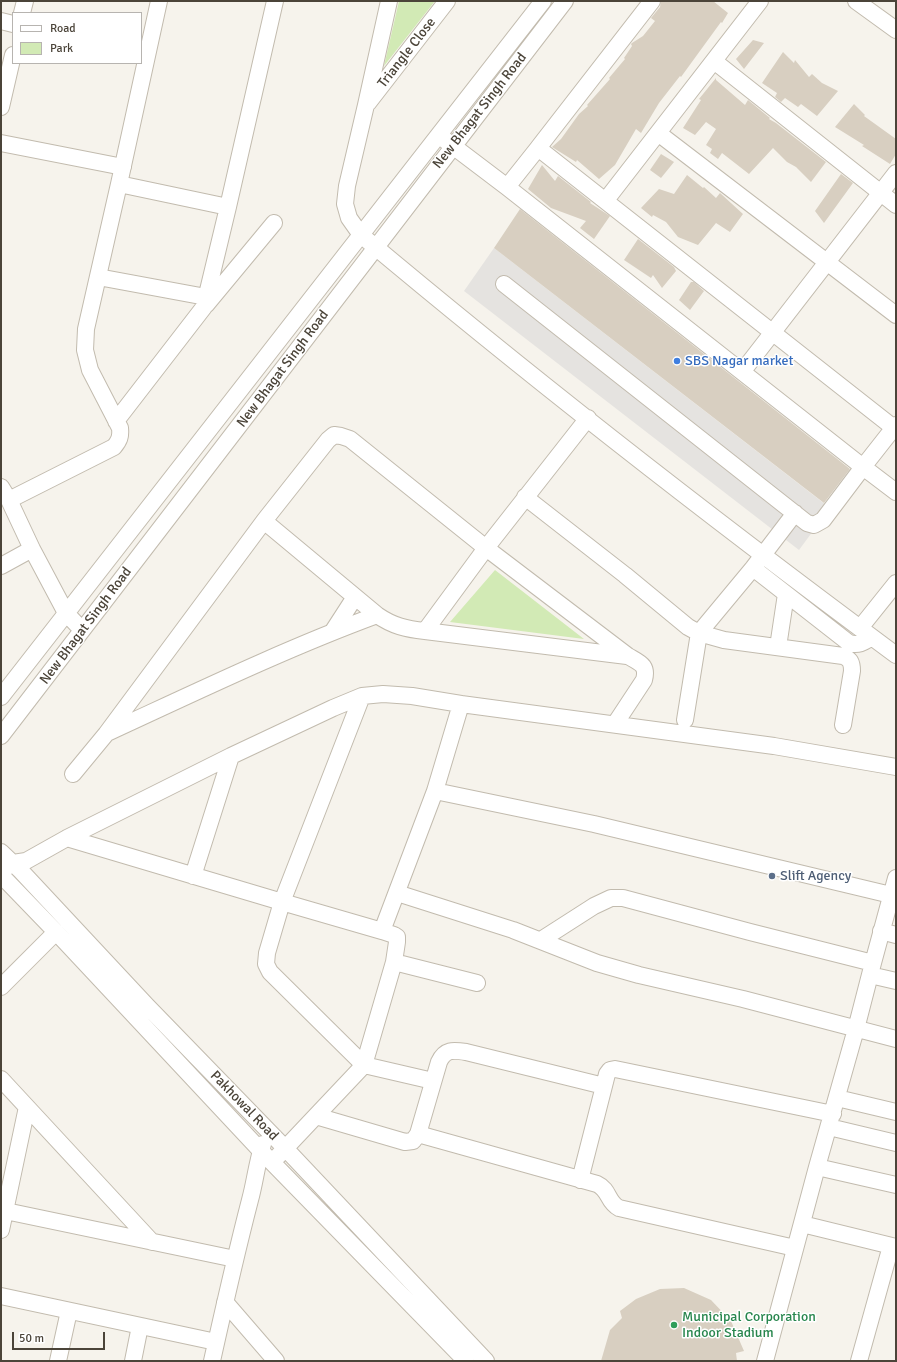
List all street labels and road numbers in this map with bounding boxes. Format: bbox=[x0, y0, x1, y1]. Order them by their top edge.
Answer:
street label: Triangle Close bbox=[374, 15, 440, 91]
street label: New Bhagat Singh Road bbox=[430, 50, 530, 172]
street label: New Bhagat Singh Road bbox=[233, 307, 333, 431]
street label: New Bhagat Singh Road bbox=[36, 564, 136, 688]
street label: Pakhowal Road bbox=[206, 1068, 282, 1144]

